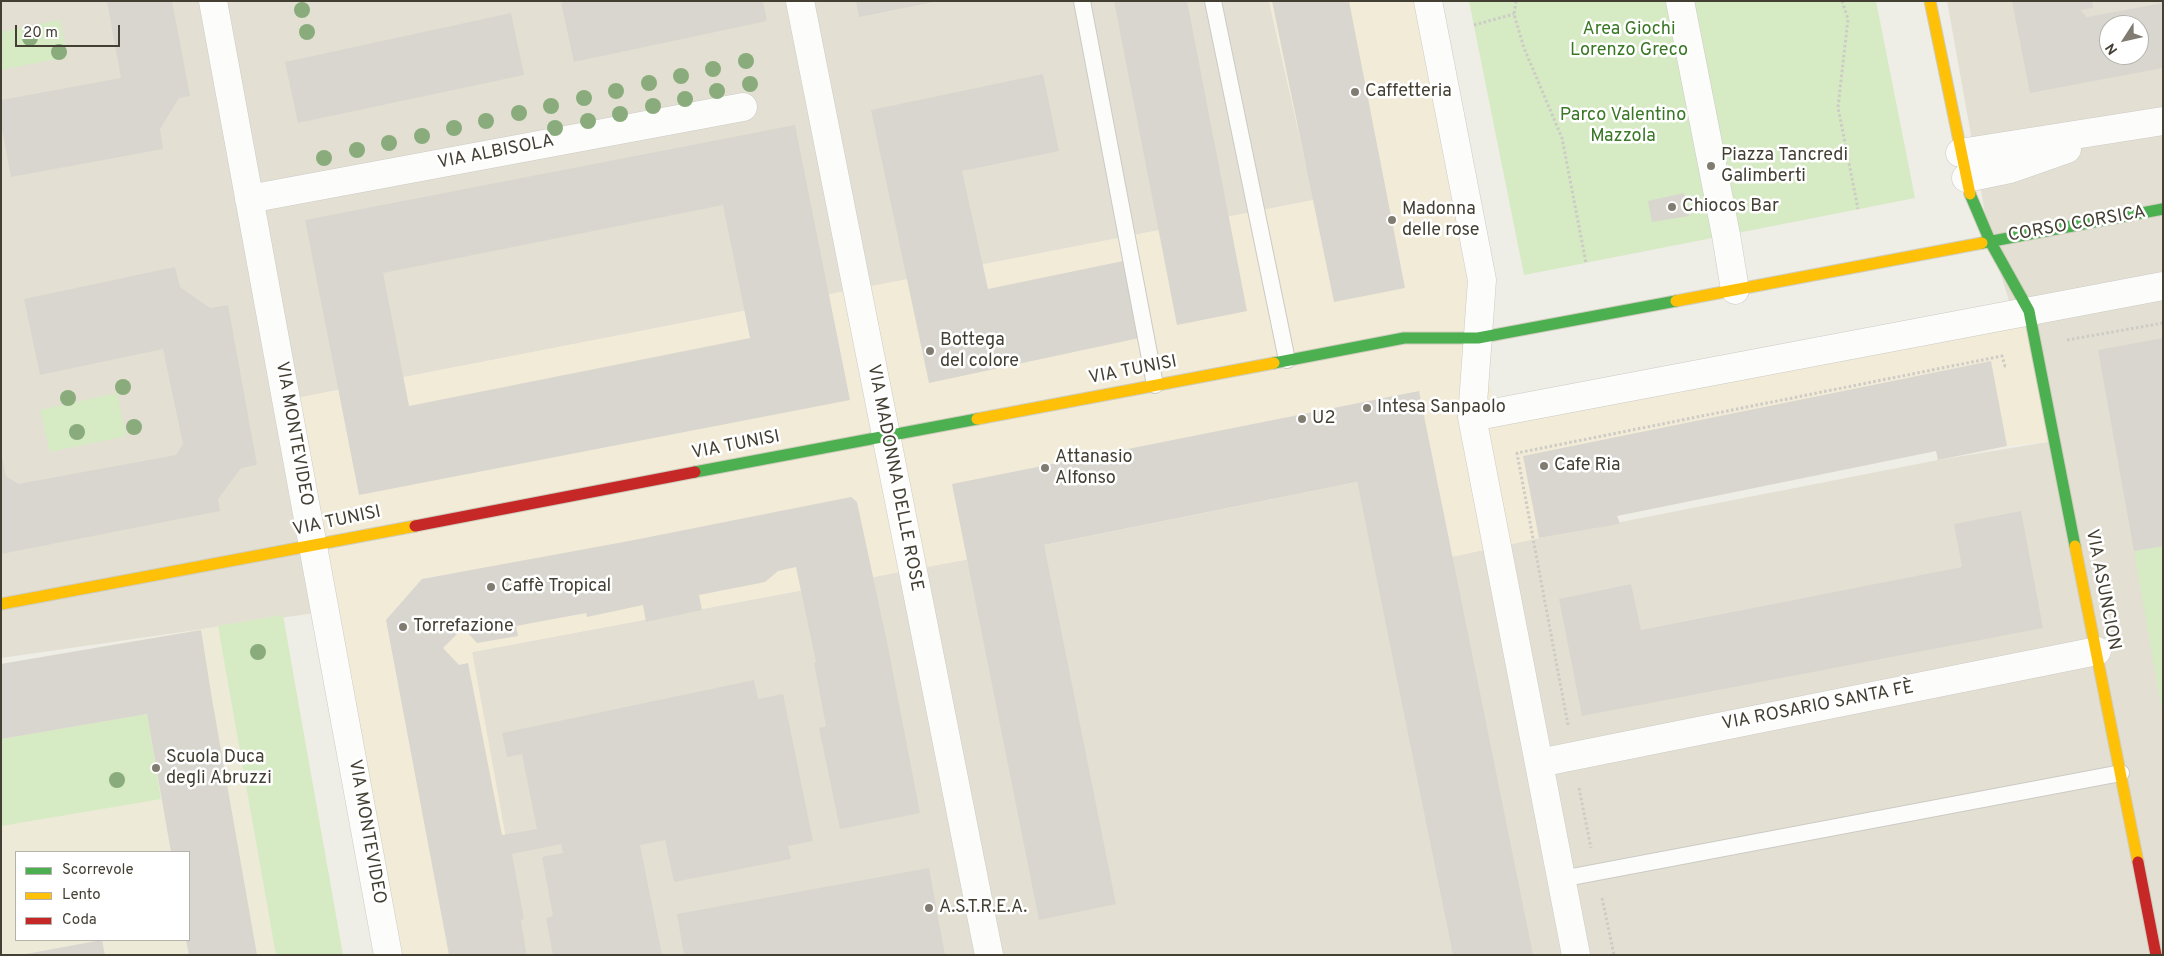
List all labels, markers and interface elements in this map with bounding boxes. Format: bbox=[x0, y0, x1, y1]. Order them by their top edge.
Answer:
scale bar bbox=[18, 15, 122, 47]
north arrow bbox=[2099, 15, 2149, 65]
park label: Area Giochi Lorenzo Greco bbox=[1570, 19, 1688, 62]
text: 20 m bbox=[23, 24, 58, 43]
text: N bbox=[2102, 39, 2122, 57]
place label: Caffetteria bbox=[1365, 81, 1452, 103]
marker: Caffetteria bbox=[1349, 86, 1361, 98]
park label: Parco Valentino Mazzola bbox=[1560, 105, 1686, 148]
street label: VIA ALBISOLA bbox=[436, 131, 556, 175]
place label: Piazza Tancredi Galimberti bbox=[1721, 145, 1848, 188]
marker: Piazza Tancredi Galimberti bbox=[1705, 160, 1717, 172]
place label: Chiocos Bar bbox=[1682, 196, 1779, 218]
place label: Madonna delle rose bbox=[1402, 199, 1480, 242]
marker: Chiocos Bar bbox=[1666, 201, 1678, 213]
street label: CORSO CORSICA bbox=[2006, 202, 2148, 248]
marker: Madonna delle rose bbox=[1386, 214, 1398, 226]
place label: Bottega del colore bbox=[940, 330, 1019, 372]
marker: Bottega del colore bbox=[924, 345, 936, 357]
street label: VIA TUNISI bbox=[1087, 352, 1179, 390]
street label: VIA MONTEVIDEO bbox=[270, 360, 316, 508]
street label: VIA MADONNA DELLE ROSE bbox=[861, 363, 927, 593]
place label: Intesa Sanpaolo bbox=[1377, 397, 1506, 419]
marker: Intesa Sanpaolo bbox=[1361, 402, 1373, 414]
place label: U2 bbox=[1312, 408, 1335, 430]
marker: U2 bbox=[1296, 413, 1308, 425]
street label: VIA TUNISI bbox=[690, 427, 782, 465]
place label: Attanasio Alfonso bbox=[1055, 447, 1133, 489]
place label: Cafe Ria bbox=[1554, 455, 1621, 477]
marker: Cafe Ria bbox=[1538, 460, 1550, 472]
marker: Attanasio Alfonso bbox=[1039, 462, 1051, 474]
street label: VIA TUNISI bbox=[291, 502, 383, 542]
street label: VIA ASUNCION bbox=[2080, 528, 2124, 652]
place label: Caffè Tropical bbox=[501, 576, 611, 598]
marker: Caffè Tropical bbox=[485, 581, 497, 593]
place label: Torrefazione bbox=[413, 616, 514, 638]
marker: Torrefazione bbox=[397, 621, 409, 633]
street label: VIA ROSARIO SANTA FÈ bbox=[1720, 678, 1916, 736]
place label: Scuola Duca degli Abruzzi bbox=[166, 747, 272, 790]
street label: VIA MONTEVIDEO bbox=[343, 758, 389, 906]
marker: Scuola Duca degli Abruzzi bbox=[150, 762, 162, 774]
legend bbox=[15, 851, 190, 941]
text: Scorrevole bbox=[62, 861, 134, 880]
text: Lento bbox=[62, 886, 101, 905]
place label: A.S.T.R.E.A. bbox=[939, 897, 1027, 919]
marker: A.S.T.R.E.A. bbox=[923, 902, 935, 914]
text: Coda bbox=[62, 911, 97, 930]

